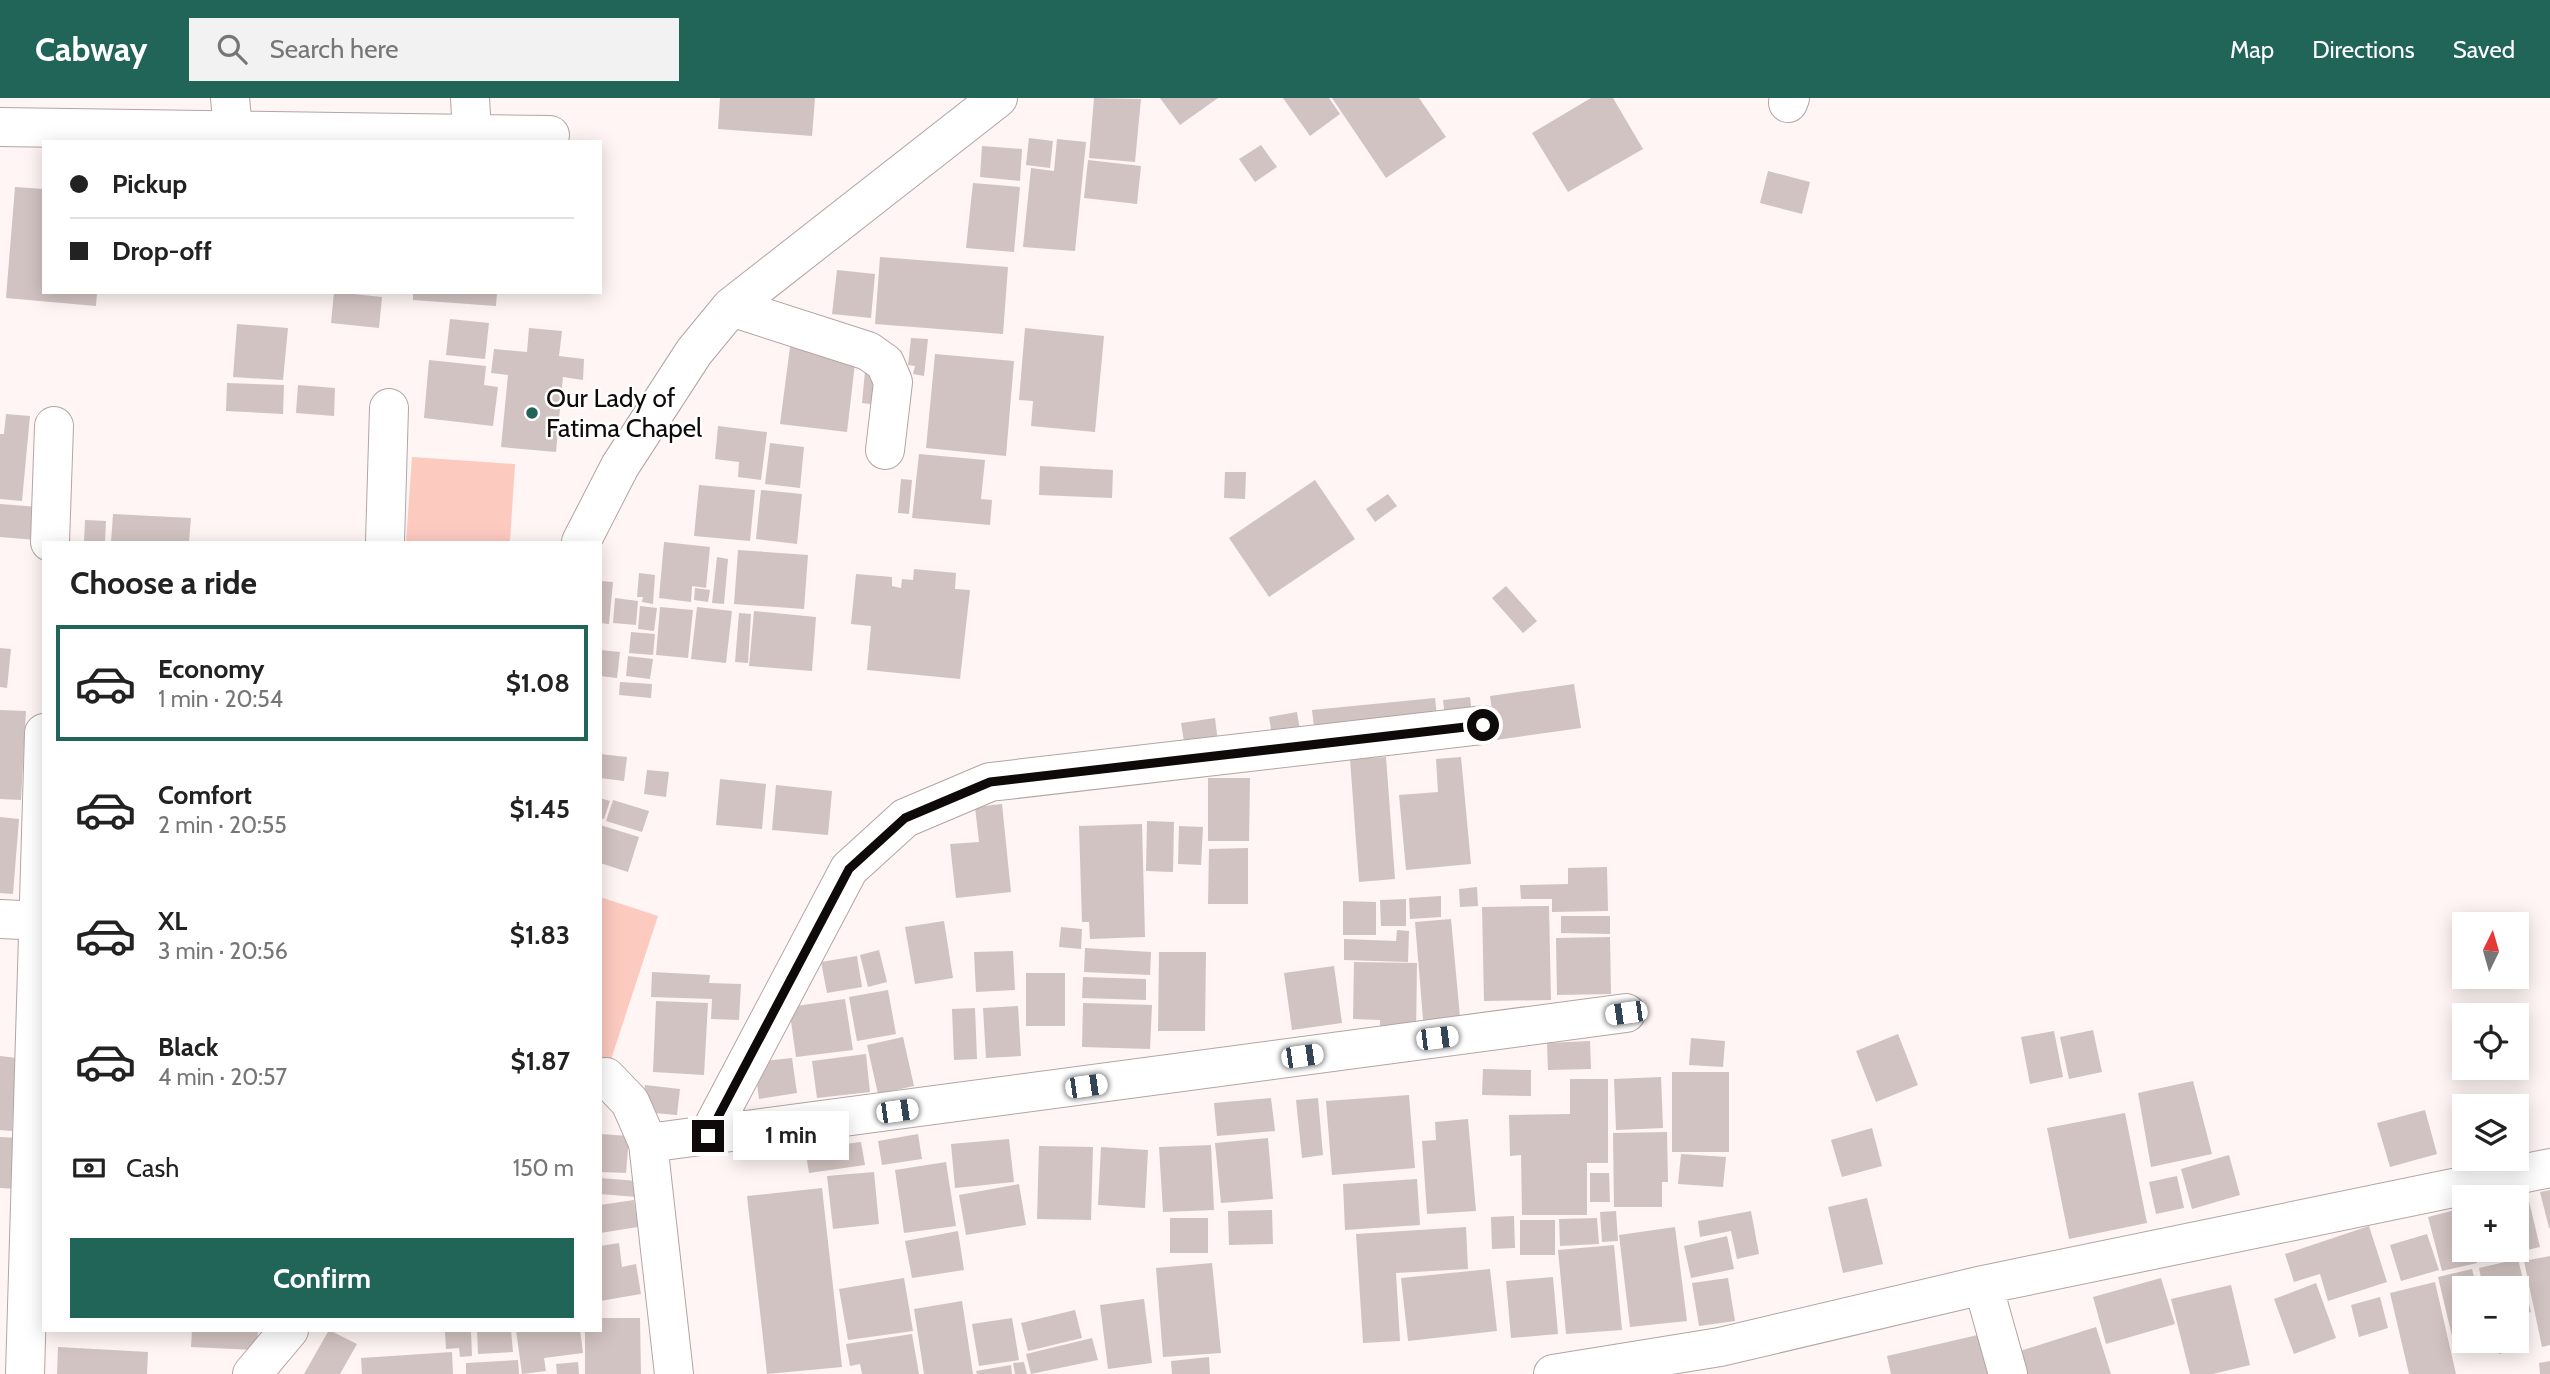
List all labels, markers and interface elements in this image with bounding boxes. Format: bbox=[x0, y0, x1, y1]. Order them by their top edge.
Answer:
search box bbox=[189, 18, 679, 81]
text: Cabway bbox=[35, 29, 147, 69]
icon: search bbox=[213, 30, 251, 68]
text: Search here bbox=[269, 33, 399, 65]
text: Map bbox=[2230, 35, 2274, 64]
text: Directions bbox=[2312, 35, 2415, 64]
text: Saved bbox=[2453, 35, 2515, 64]
text: Pickup bbox=[112, 168, 187, 200]
text: Drop-off bbox=[112, 235, 212, 267]
place label: Our Lady of Fatima Chapel bbox=[546, 382, 702, 444]
marker: Our Lady of Fatima Chapel bbox=[524, 405, 540, 421]
text: Choose a ride bbox=[70, 563, 257, 602]
icon: car bbox=[74, 652, 137, 715]
text: Economy bbox=[158, 653, 264, 685]
text: $1.08 bbox=[506, 667, 570, 699]
text: 1 min · 20:54 bbox=[158, 685, 283, 713]
route start bbox=[1467, 709, 1499, 741]
icon: car bbox=[74, 778, 137, 841]
text: Comfort bbox=[158, 779, 252, 811]
text: $1.45 bbox=[509, 793, 570, 825]
text: 2 min · 20:55 bbox=[158, 811, 287, 839]
icon: car bbox=[74, 904, 137, 967]
text: XL bbox=[158, 905, 187, 937]
north arrow bbox=[2452, 912, 2529, 989]
map controls bbox=[2452, 912, 2529, 1353]
text: $1.83 bbox=[510, 919, 570, 951]
text: 3 min · 20:56 bbox=[158, 937, 288, 965]
car bbox=[1604, 1000, 1649, 1026]
button: locate bbox=[2452, 1003, 2529, 1080]
car bbox=[1415, 1025, 1460, 1051]
icon: car bbox=[74, 1030, 137, 1093]
text: Black bbox=[158, 1031, 218, 1063]
car bbox=[1280, 1043, 1325, 1069]
text: $1.87 bbox=[511, 1045, 570, 1077]
text: 4 min · 20:57 bbox=[158, 1063, 287, 1091]
car bbox=[1064, 1073, 1109, 1099]
button: layers bbox=[2452, 1094, 2529, 1171]
car bbox=[875, 1098, 920, 1124]
callout: 1 min bbox=[732, 1112, 848, 1160]
route end bbox=[692, 1120, 724, 1152]
text: 1 min bbox=[765, 1121, 817, 1149]
icon: cash bbox=[70, 1149, 108, 1187]
text: Cash bbox=[126, 1152, 179, 1184]
text: 150 m bbox=[513, 1154, 574, 1182]
button: + bbox=[2452, 1185, 2529, 1262]
button: Confirm bbox=[70, 1238, 574, 1318]
button: − bbox=[2452, 1276, 2529, 1353]

